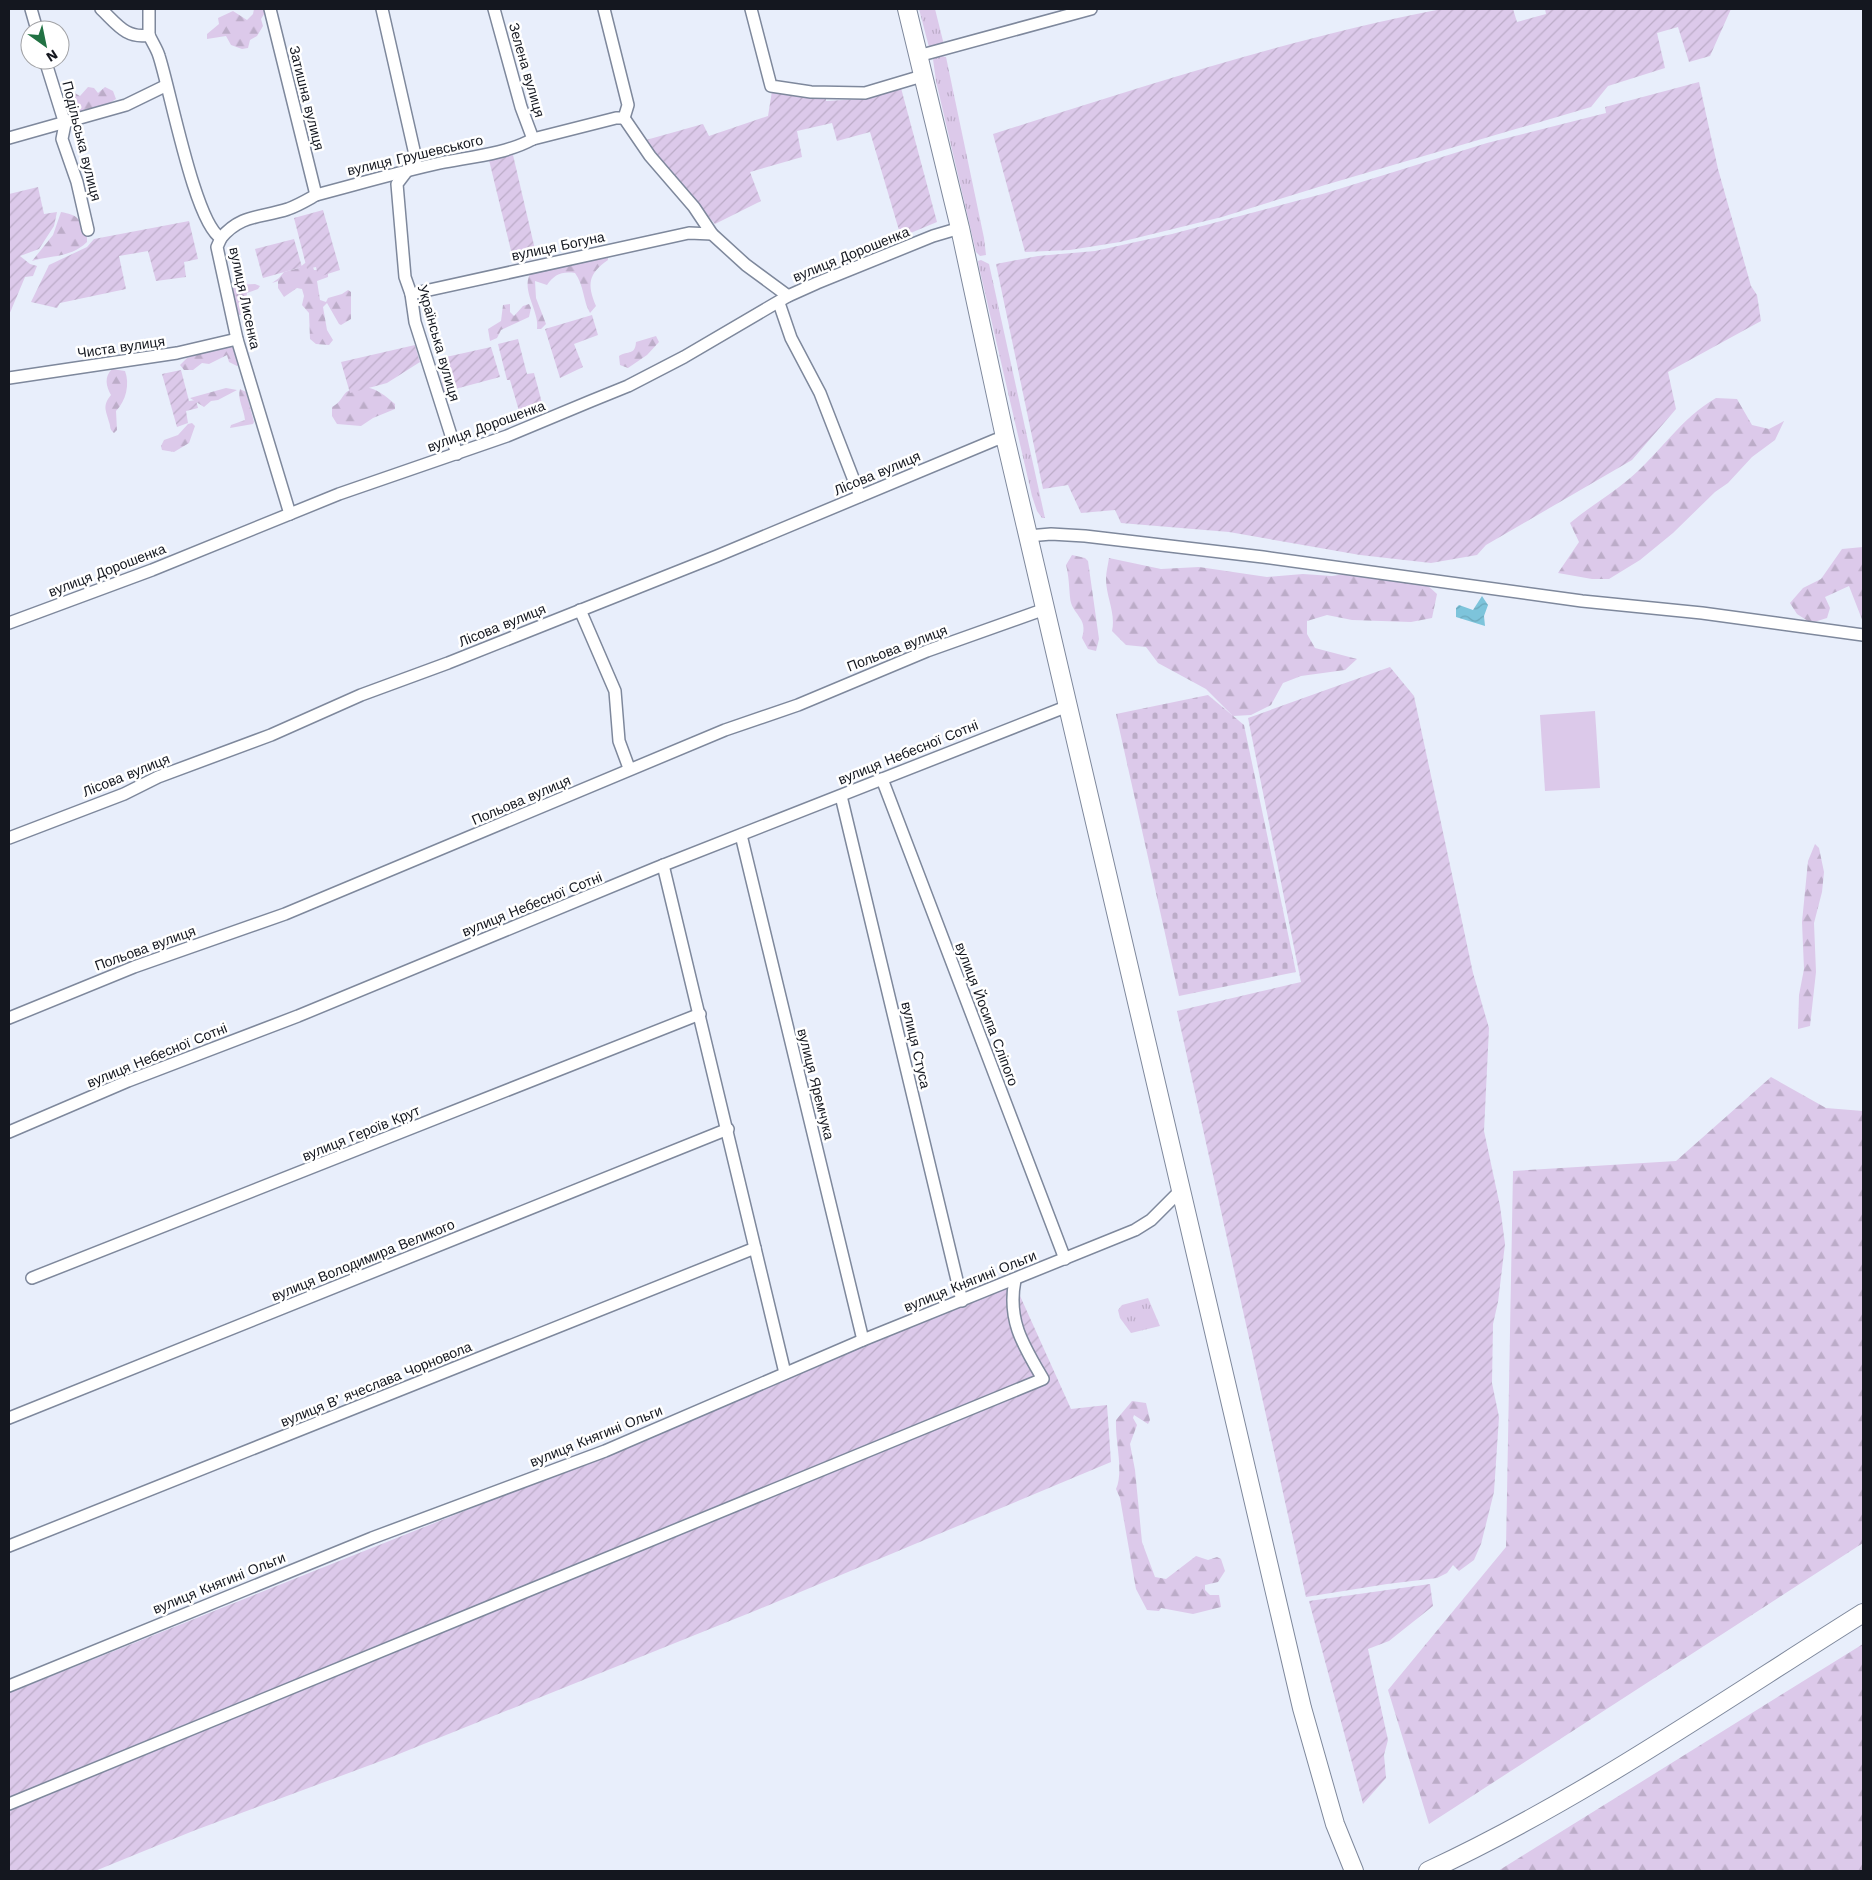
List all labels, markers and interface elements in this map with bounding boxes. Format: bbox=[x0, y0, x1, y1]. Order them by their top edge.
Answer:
north arrow bbox=[20, 20, 70, 70]
street label: Зелена вулиця bbox=[506, 21, 548, 119]
street label: Затишна вулиця bbox=[286, 44, 328, 152]
text: N bbox=[43, 46, 61, 65]
street label: Подільська вулиця bbox=[59, 79, 105, 203]
street label: вулиця Грушевського bbox=[346, 132, 485, 178]
street label: вулиця Дорошенка bbox=[790, 223, 912, 285]
street label: вулиця Богуна bbox=[510, 228, 606, 264]
street label: вулиця Лисенка bbox=[226, 246, 264, 351]
street label: Українська вулиця bbox=[415, 283, 463, 403]
street label: Чиста вулиця bbox=[76, 333, 166, 361]
street label: вулиця Дорошенка bbox=[425, 397, 547, 455]
street label: Лісова вулиця bbox=[831, 448, 923, 498]
street label: вулиця Дорошенка bbox=[46, 540, 168, 600]
street label: Лісова вулиця bbox=[456, 600, 548, 650]
street label: Польова вулиця bbox=[845, 622, 949, 674]
street label: вулиця Небесної Сотні bbox=[836, 717, 980, 787]
street label: Лісова вулиця bbox=[80, 750, 172, 800]
street label: Польова вулиця bbox=[469, 772, 573, 828]
street label: вулиця Небесної Сотні bbox=[460, 869, 604, 939]
street label: Польова вулиця bbox=[92, 922, 198, 974]
street label: вулиця Йосипа Сліпого bbox=[952, 940, 1023, 1088]
street label: вулиця Стуса bbox=[898, 1000, 934, 1090]
street label: вулиця Небесної Сотні bbox=[85, 1020, 229, 1090]
street label: вулиця Яремчука bbox=[794, 1027, 838, 1141]
street label: вулиця Героїв Крут bbox=[300, 1102, 423, 1164]
street label: вулиця Володимира Великого bbox=[269, 1216, 457, 1304]
street label: вулиця Княгині Ольги bbox=[901, 1247, 1039, 1315]
street label: вулиця Вʼячеслава Чорновола bbox=[278, 1338, 474, 1430]
street label: вулиця Княгині Ольги bbox=[527, 1402, 665, 1470]
street label: вулиця Княгині Ольги bbox=[150, 1549, 288, 1617]

